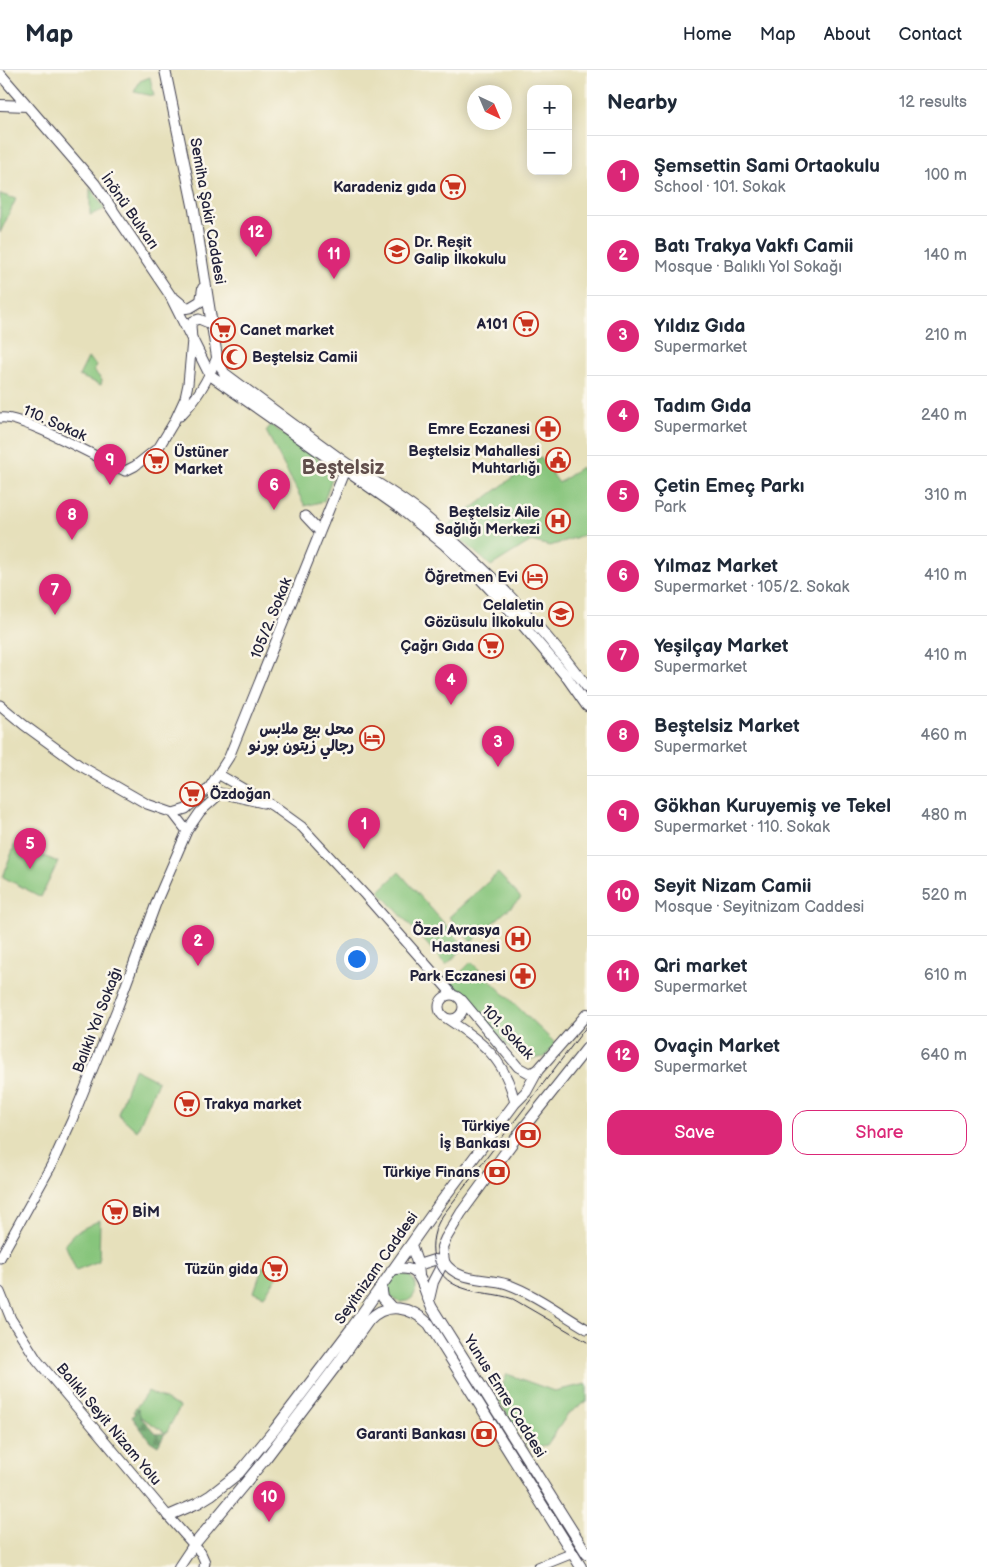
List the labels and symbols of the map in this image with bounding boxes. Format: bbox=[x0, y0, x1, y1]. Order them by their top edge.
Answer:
north arrow bbox=[467, 85, 512, 130]
street label: Semiha Şakir Caddesi bbox=[185, 136, 230, 286]
street label: İnönü Bulvarı bbox=[96, 170, 163, 253]
supermarket icon: Karadeniz gıda bbox=[440, 174, 466, 200]
place label: Karadeniz gıda bbox=[333, 178, 436, 197]
pin: 12 bbox=[240, 216, 272, 257]
place label: Dr. Reşit Galip İlkokulu bbox=[414, 233, 506, 269]
pin: 11 bbox=[318, 238, 350, 279]
school or university icon: Dr. Reşit Galip İlkokulu bbox=[384, 238, 410, 264]
supermarket icon: A101 bbox=[513, 311, 539, 337]
place label: A101 bbox=[476, 315, 508, 334]
supermarket icon: Canet market bbox=[210, 317, 236, 343]
place label: Canet market bbox=[240, 321, 334, 340]
mosque icon: Beştelsiz Camii bbox=[221, 344, 247, 370]
place label: Beştelsiz Camii bbox=[252, 348, 358, 367]
street label: 110. Sokak bbox=[20, 401, 90, 446]
pharmacy icon: Emre Eczanesi bbox=[535, 416, 561, 442]
place label: Emre Eczanesi bbox=[428, 420, 530, 439]
place label: Beştelsiz Mahallesi Muhtarlığı bbox=[408, 442, 540, 478]
place label: Üstüner Market bbox=[174, 443, 229, 479]
pin: 9 bbox=[94, 444, 126, 485]
public building icon: Beştelsiz Mahallesi Muhtarlığı bbox=[545, 447, 571, 473]
supermarket icon: Üstüner Market bbox=[143, 448, 169, 474]
district label: Beştelsiz bbox=[302, 456, 385, 480]
pin: 6 bbox=[258, 469, 290, 510]
pin: 8 bbox=[56, 499, 88, 540]
place label: Beştelsiz Aile Sağlığı Merkezi bbox=[435, 503, 540, 539]
hospital icon: Beştelsiz Aile Sağlığı Merkezi bbox=[545, 508, 571, 534]
hotel icon: Öğretmen Evi bbox=[522, 564, 548, 590]
place label: Öğretmen Evi bbox=[425, 568, 518, 587]
pin: 7 bbox=[39, 574, 71, 615]
street label: 105/2. Sokak bbox=[247, 574, 297, 662]
place label: Celaletin Gözüsulu İlkokulu bbox=[424, 596, 544, 632]
school or university icon: Celaletin Gözüsulu İlkokulu bbox=[548, 601, 574, 627]
supermarket icon: Çağrı Gıda bbox=[478, 633, 504, 659]
place label: Çağrı Gıda bbox=[400, 637, 474, 656]
pin: 4 bbox=[435, 664, 467, 705]
place label: محل بيع ملابس رجالي زيتون بورنو bbox=[248, 720, 354, 760]
hotel icon: محل بيع ملابس رجالي زيتون بورنو bbox=[359, 725, 385, 751]
pin: 3 bbox=[482, 726, 514, 767]
supermarket icon: Özdoğan bbox=[179, 781, 205, 807]
place label: Özdoğan bbox=[210, 785, 271, 804]
pin: 1 bbox=[348, 808, 380, 849]
pin: 5 bbox=[14, 828, 46, 869]
place label: Özel Avrasya Hastanesi bbox=[413, 921, 500, 957]
pin: 2 bbox=[182, 925, 214, 966]
hospital icon: Özel Avrasya Hastanesi bbox=[505, 926, 531, 952]
your location bbox=[344, 946, 370, 972]
pharmacy icon: Park Eczanesi bbox=[510, 963, 536, 989]
street label: Balıklı Yol Sokağı bbox=[69, 965, 126, 1076]
place label: Park Eczanesi bbox=[409, 967, 506, 986]
street label: 101. Sokak bbox=[478, 1001, 538, 1064]
supermarket icon: Trakya market bbox=[174, 1091, 200, 1117]
place label: Trakya market bbox=[204, 1095, 302, 1114]
place label: Türkiye İş Bankası bbox=[439, 1117, 510, 1153]
bank icon: Türkiye İş Bankası bbox=[515, 1122, 541, 1148]
bank icon: Türkiye Finans bbox=[484, 1159, 510, 1185]
place label: Türkiye Finans bbox=[383, 1163, 480, 1182]
supermarket icon: BİM bbox=[102, 1199, 128, 1225]
place label: BİM bbox=[132, 1202, 160, 1222]
street label: Seyitnizam Caddesi bbox=[331, 1208, 422, 1328]
supermarket icon: Tüzün gida bbox=[262, 1256, 288, 1282]
place label: Tüzün gida bbox=[185, 1260, 258, 1279]
street label: Yunus Emre Caddesi bbox=[459, 1331, 550, 1461]
street label: Balıklı Seyit Nizam Yolu bbox=[52, 1359, 165, 1489]
bank icon: Garanti Bankası bbox=[471, 1421, 497, 1447]
place label: Garanti Bankası bbox=[356, 1425, 466, 1444]
pin: 10 bbox=[253, 1481, 285, 1522]

